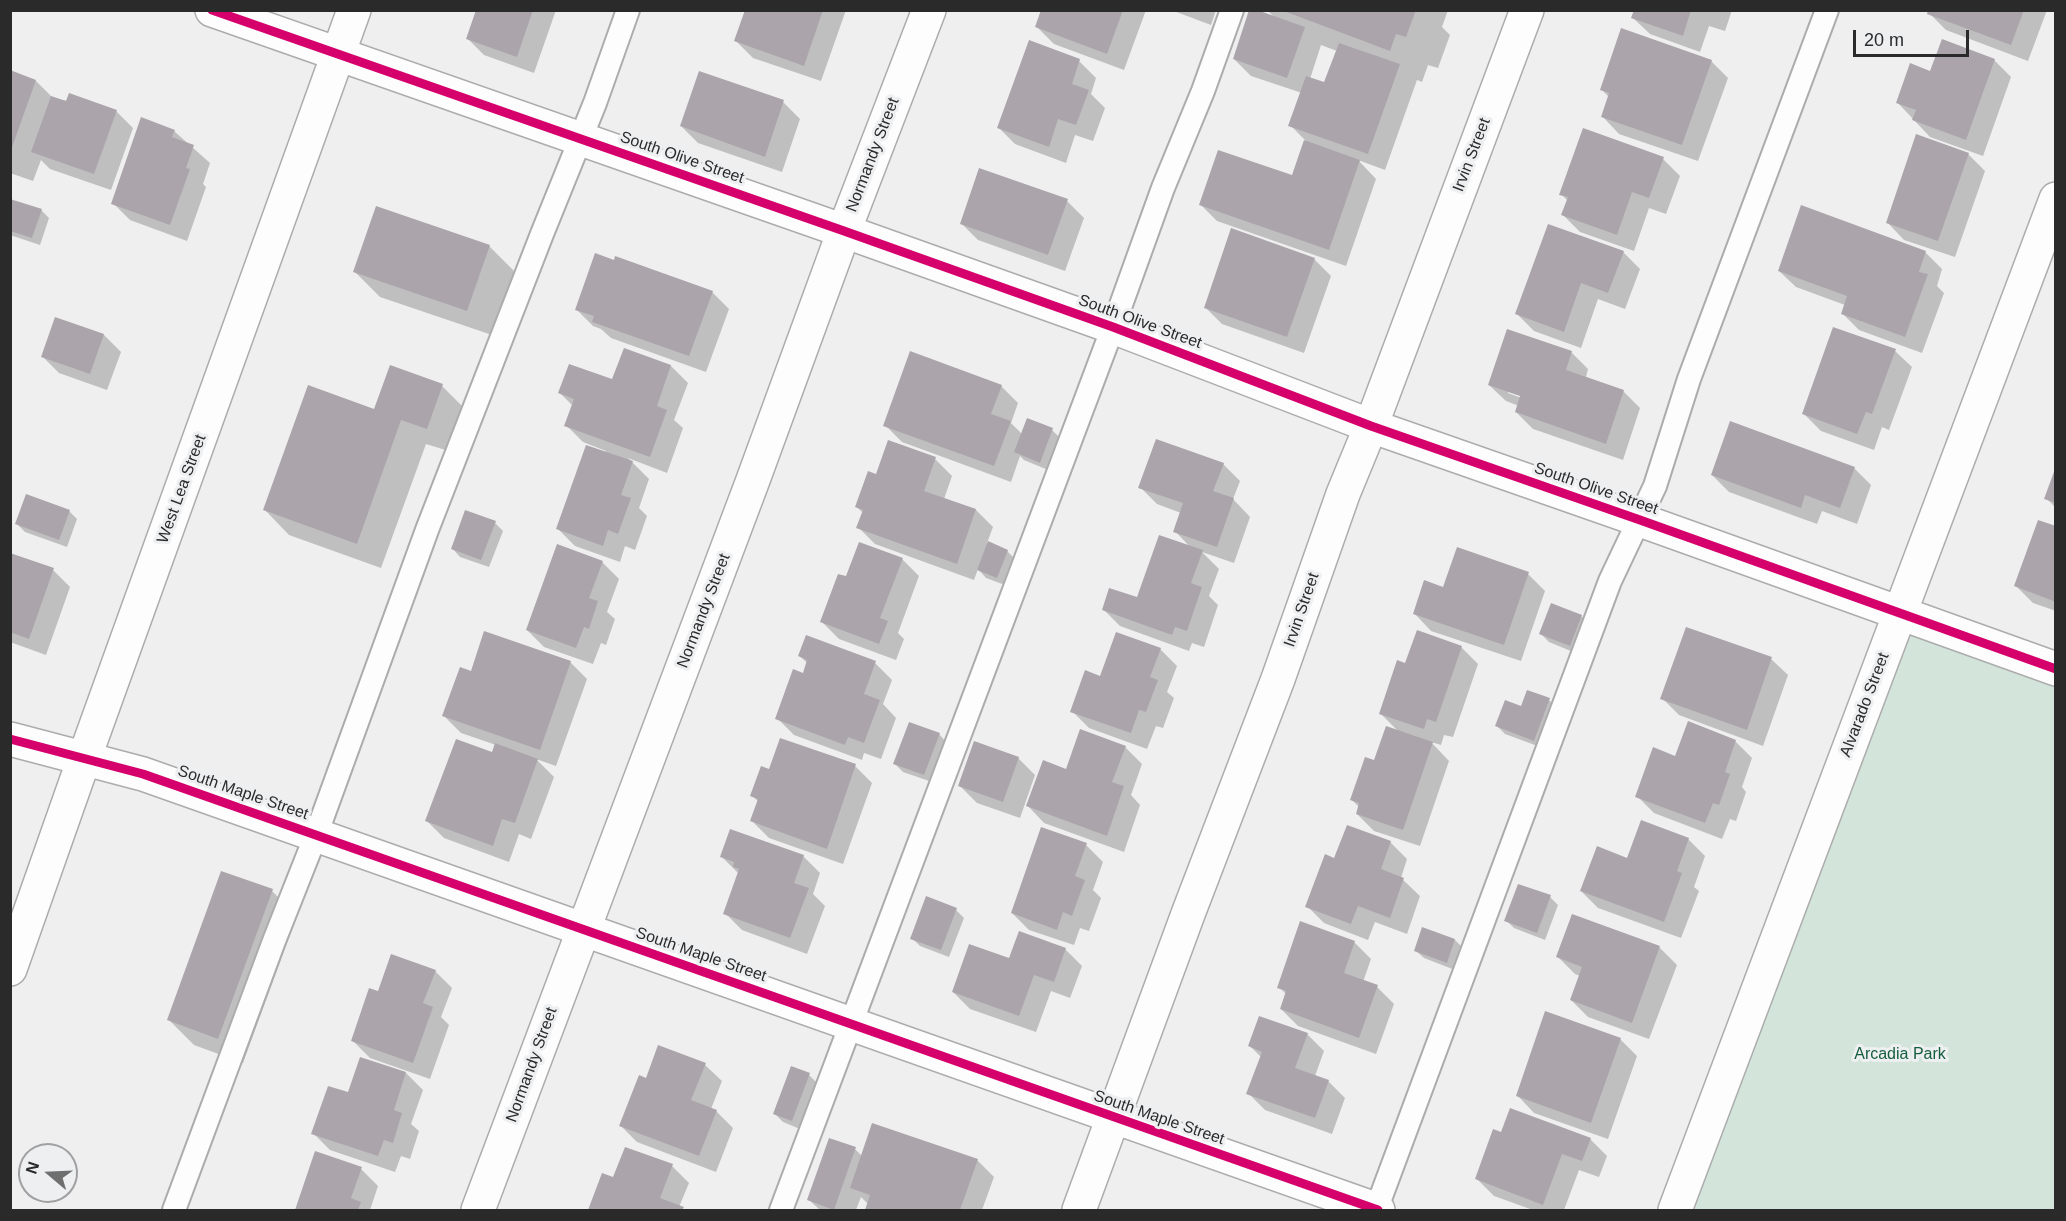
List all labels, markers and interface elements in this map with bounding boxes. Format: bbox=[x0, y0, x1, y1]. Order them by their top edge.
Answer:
scale bar bbox=[1856, 18, 1972, 56]
text: 20 m bbox=[1864, 30, 1904, 50]
street label: Normandy Street bbox=[842, 95, 904, 215]
street label: Irvin Street bbox=[1449, 115, 1495, 195]
street label: South Olive Street bbox=[617, 128, 747, 188]
street label: South Olive Street bbox=[1076, 291, 1204, 353]
street label: West Lea Street bbox=[153, 432, 211, 546]
street label: South Olive Street bbox=[1531, 459, 1661, 519]
street label: Normandy Street bbox=[673, 551, 735, 671]
street label: Irvin Street bbox=[1280, 570, 1324, 650]
street label: Alvarado Street bbox=[1836, 650, 1894, 760]
street label: South Maple Street bbox=[175, 762, 311, 824]
street label: South Maple Street bbox=[633, 924, 769, 986]
street label: Normandy Street bbox=[502, 1005, 562, 1125]
park label: Arcadia Park bbox=[1854, 1045, 1946, 1065]
street label: South Maple Street bbox=[1091, 1087, 1227, 1149]
north arrow bbox=[18, 1143, 78, 1203]
text: N bbox=[22, 1159, 42, 1176]

